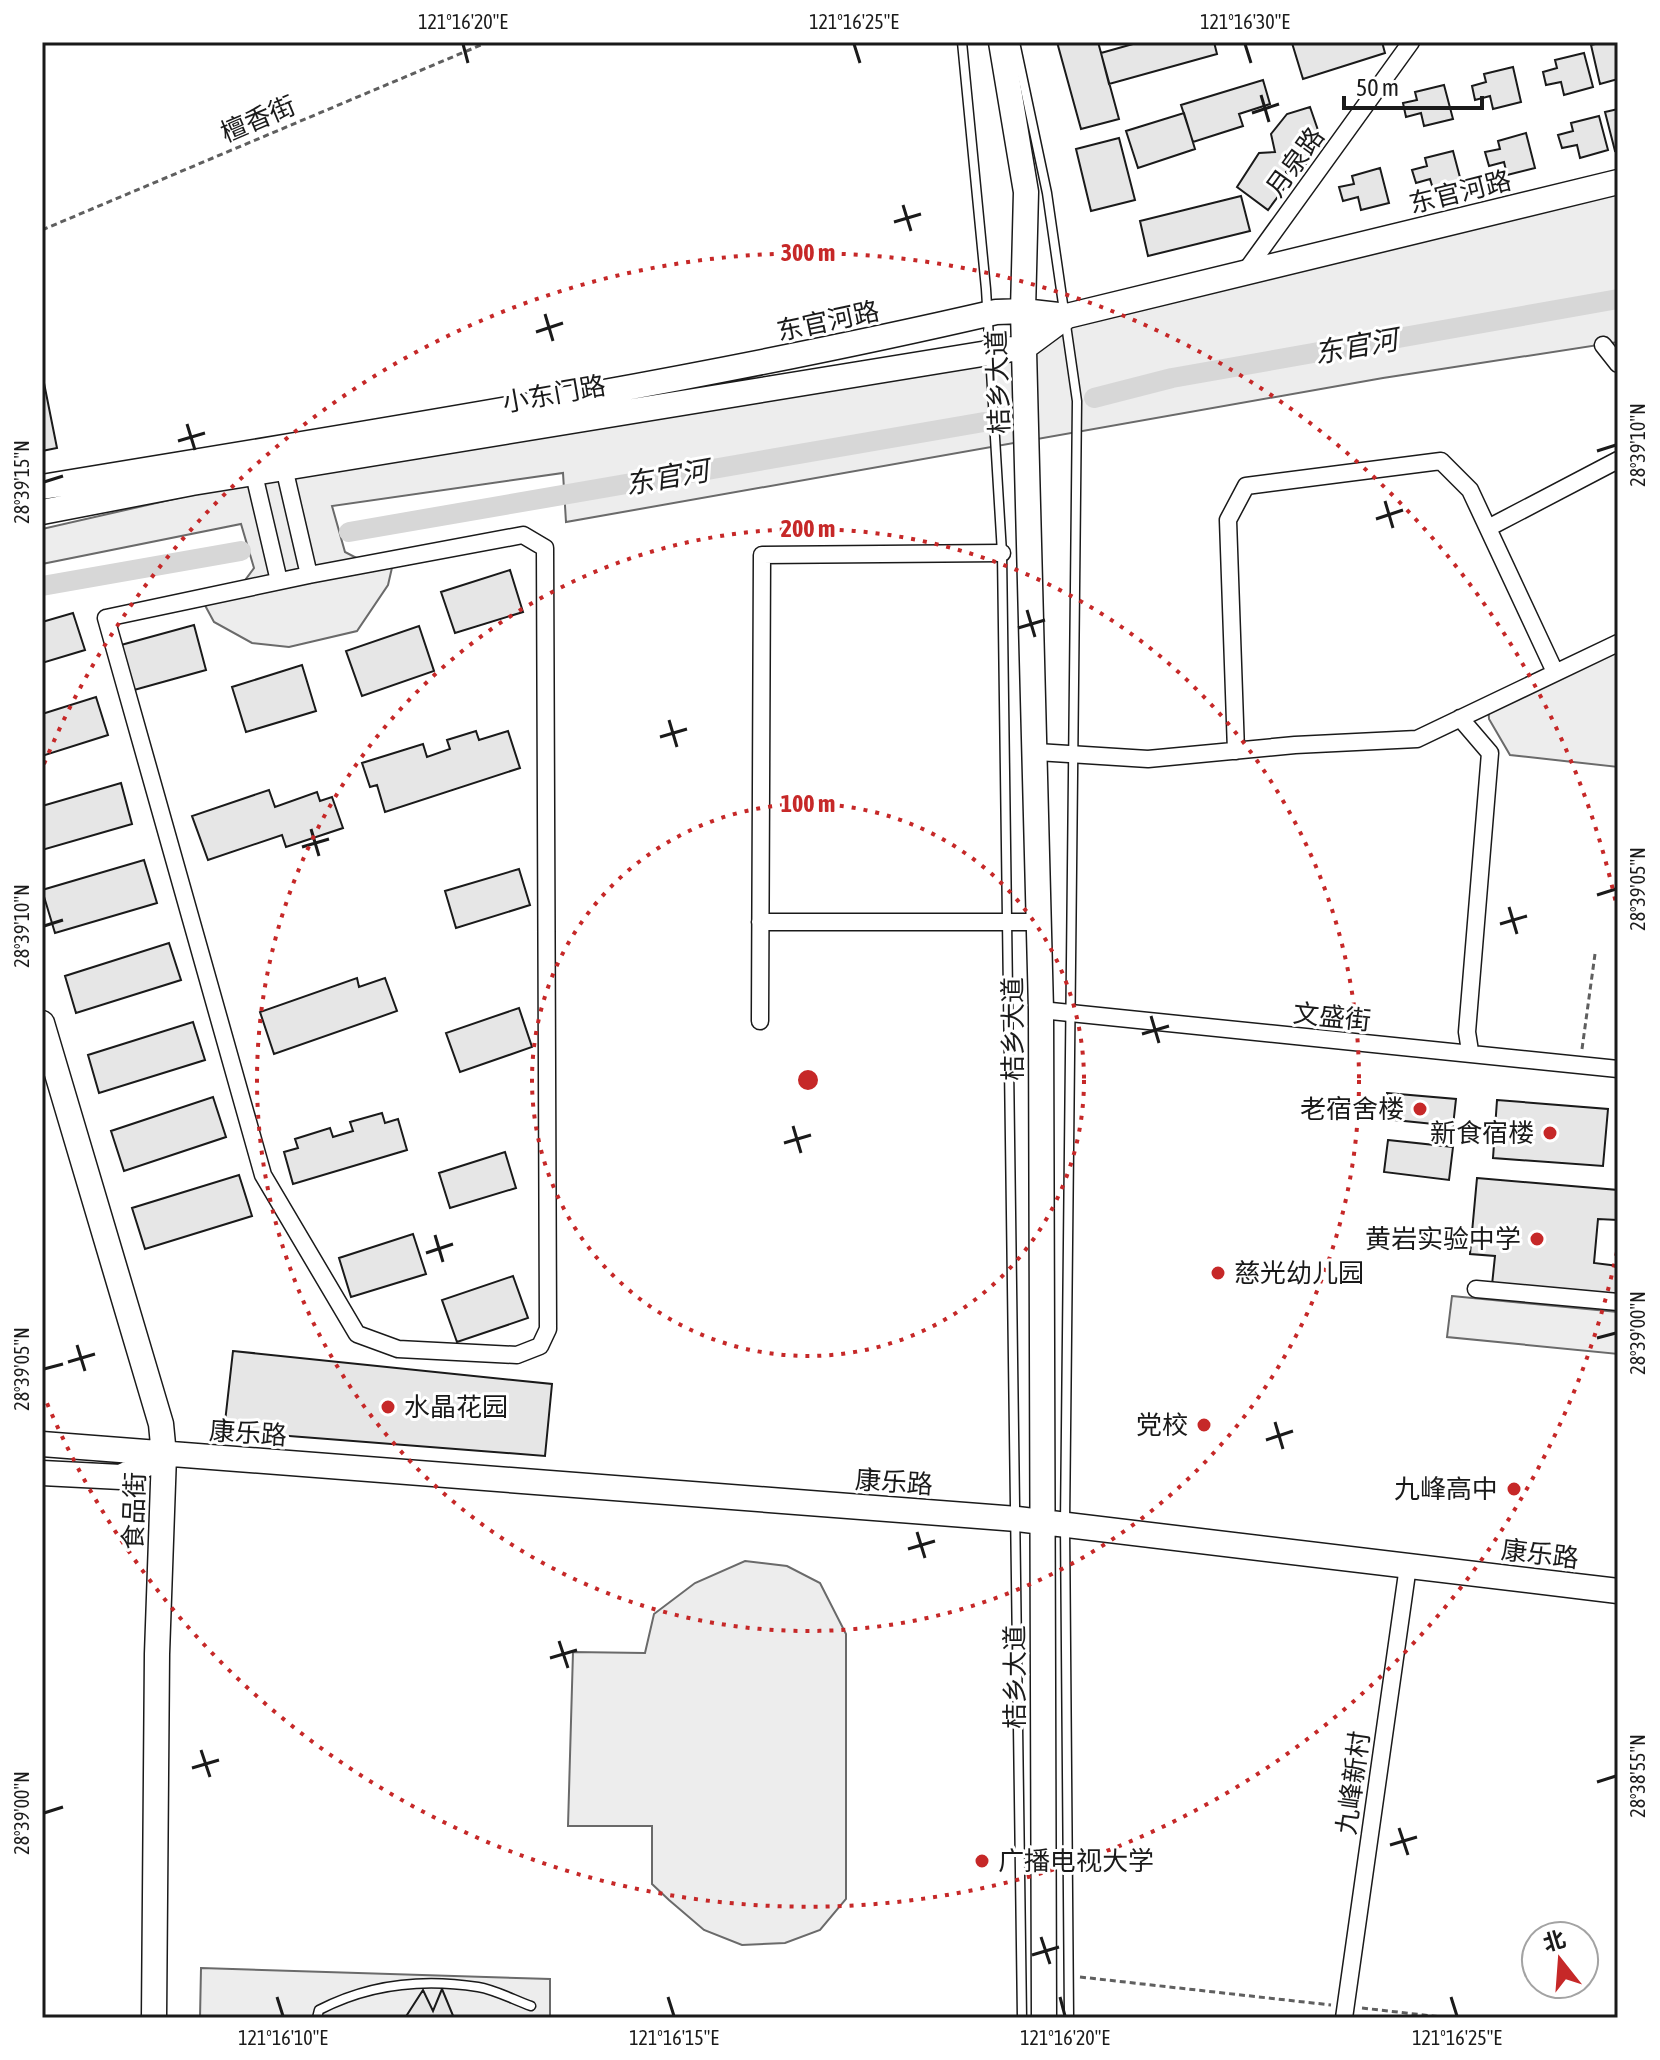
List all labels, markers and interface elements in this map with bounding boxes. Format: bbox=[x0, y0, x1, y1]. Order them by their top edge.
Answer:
text: 121°16'20"E bbox=[418, 10, 508, 33]
text: 121°16'25"E bbox=[809, 10, 899, 33]
text: 121°16'30"E bbox=[1200, 10, 1290, 33]
scale bar bbox=[1344, 60, 1482, 110]
text: 50 m bbox=[1356, 74, 1399, 101]
street label: 檀香街 bbox=[216, 90, 300, 148]
street label: 月泉路 bbox=[1260, 122, 1330, 202]
street label: 东官河路 bbox=[1406, 165, 1514, 219]
text: 300 m bbox=[781, 239, 835, 266]
street label: 东官河路 bbox=[774, 296, 882, 346]
water label: 东官河 bbox=[1312, 322, 1405, 369]
street label: 桔乡大道 bbox=[981, 330, 1015, 434]
street label: 小东门路 bbox=[500, 370, 608, 418]
text: 28°39'10"N bbox=[1626, 403, 1649, 487]
text: 28°39'15"N bbox=[10, 440, 33, 524]
water label: 东官河 bbox=[623, 453, 716, 500]
text: 200 m bbox=[781, 515, 835, 542]
text: 100 m bbox=[781, 790, 835, 817]
text: 28°39'05"N bbox=[1626, 847, 1649, 931]
text: 28°39'10"N bbox=[10, 884, 33, 968]
street label: 桔乡大道 bbox=[998, 977, 1028, 1081]
street label: 文盛街 bbox=[1292, 998, 1372, 1036]
centre of rings bbox=[794, 1066, 822, 1094]
place label: 老宿舍楼 bbox=[1300, 1094, 1404, 1124]
marker: 老宿舍楼 bbox=[1411, 1100, 1429, 1118]
place label: 新食宿楼 bbox=[1430, 1118, 1534, 1148]
marker: 新食宿楼 bbox=[1541, 1124, 1559, 1142]
place label: 黄岩实验中学 bbox=[1365, 1224, 1521, 1254]
marker: 黄岩实验中学 bbox=[1528, 1230, 1546, 1248]
place label: 慈光幼儿园 bbox=[1234, 1258, 1364, 1288]
marker: 慈光幼儿园 bbox=[1209, 1264, 1227, 1282]
text: 28°39'00"N bbox=[1626, 1291, 1649, 1375]
text: 28°39'05"N bbox=[10, 1327, 33, 1411]
place label: 水晶花园 bbox=[404, 1392, 508, 1422]
marker: 水晶花园 bbox=[379, 1398, 397, 1416]
place label: 党校 bbox=[1136, 1410, 1188, 1440]
street label: 康乐路 bbox=[208, 1415, 288, 1451]
marker: 党校 bbox=[1195, 1416, 1213, 1434]
street label: 康乐路 bbox=[854, 1464, 934, 1500]
street label: 食品街 bbox=[118, 1471, 150, 1551]
place label: 九峰高中 bbox=[1394, 1474, 1498, 1504]
marker: 九峰高中 bbox=[1505, 1480, 1523, 1498]
street label: 康乐路 bbox=[1499, 1534, 1581, 1574]
street label: 桔乡大道 bbox=[1000, 1625, 1030, 1729]
street label: 九峰新村 bbox=[1331, 1729, 1375, 1837]
text: 28°38'55"N bbox=[1626, 1734, 1649, 1818]
text: 28°39'00"N bbox=[10, 1771, 33, 1855]
place label: 广播电视大学 bbox=[998, 1846, 1154, 1876]
marker: 广播电视大学 bbox=[973, 1852, 991, 1870]
north arrow bbox=[1520, 1920, 1600, 2000]
text: 北 bbox=[1540, 1925, 1568, 1957]
text: 121°16'10"E bbox=[238, 2026, 328, 2049]
text: 121°16'15"E bbox=[629, 2026, 719, 2049]
text: 121°16'20"E bbox=[1020, 2026, 1110, 2049]
text: 121°16'25"E bbox=[1412, 2026, 1502, 2049]

